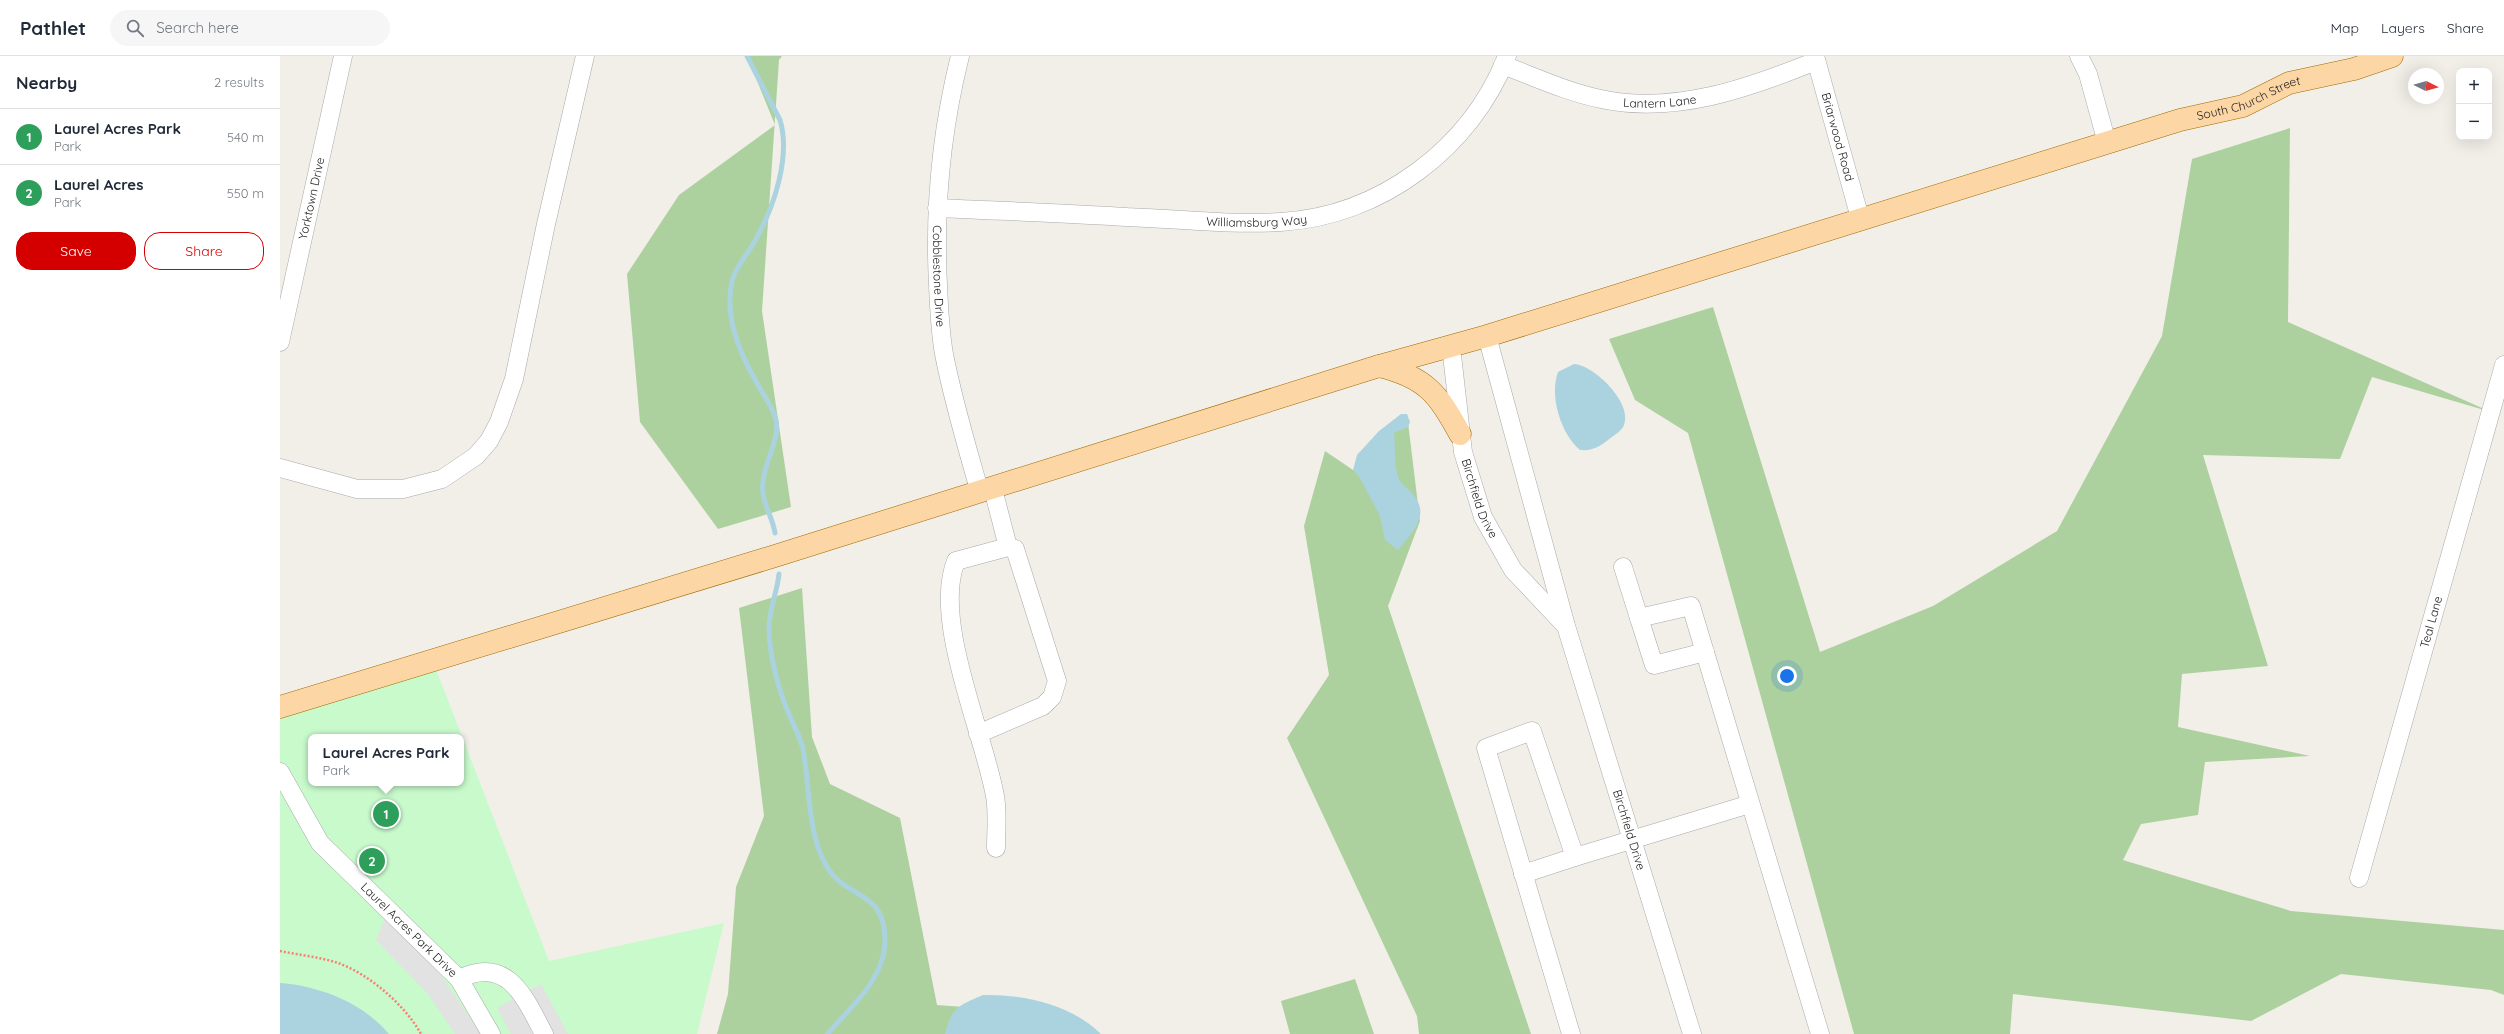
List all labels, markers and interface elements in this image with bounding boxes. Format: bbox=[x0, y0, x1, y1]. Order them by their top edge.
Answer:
search box bbox=[110, 10, 390, 46]
text: Pathlet bbox=[20, 16, 86, 40]
icon: search bbox=[124, 17, 146, 39]
text: Search here bbox=[156, 18, 239, 37]
text: Map bbox=[2330, 19, 2359, 37]
text: Layers bbox=[2381, 19, 2425, 37]
text: Share bbox=[2447, 19, 2484, 37]
north arrow bbox=[2408, 68, 2444, 104]
map controls bbox=[2456, 68, 2492, 140]
button: + bbox=[2456, 68, 2492, 104]
text: Nearby bbox=[16, 72, 77, 93]
street label: South Church Street bbox=[2195, 73, 2302, 123]
text: 2 results bbox=[214, 74, 264, 90]
street label: Lantern Lane bbox=[1622, 91, 1698, 111]
street label: Briarwood Road bbox=[1819, 91, 1857, 183]
button: − bbox=[2456, 104, 2492, 140]
text: Laurel Acres Park bbox=[54, 119, 181, 138]
text: 1 bbox=[26, 129, 32, 145]
text: 540 m bbox=[227, 129, 264, 145]
text: Park bbox=[54, 138, 82, 154]
street label: Yorktown Drive bbox=[295, 156, 328, 241]
text: Laurel Acres bbox=[54, 175, 143, 194]
text: 2 bbox=[25, 185, 33, 201]
text: 550 m bbox=[227, 185, 264, 201]
text: Park bbox=[54, 194, 82, 210]
street label: Williamsburg Way bbox=[1206, 211, 1308, 230]
street label: Cobblestone Drive bbox=[930, 225, 948, 328]
button: Save bbox=[16, 232, 136, 270]
button: Share bbox=[144, 232, 264, 270]
street label: Birchfield Drive bbox=[1459, 457, 1501, 541]
street label: Teal Lane bbox=[2416, 594, 2445, 650]
your location bbox=[1777, 666, 1797, 686]
popup bbox=[308, 734, 464, 786]
text: Laurel Acres Park bbox=[322, 743, 450, 762]
text: Park bbox=[322, 762, 350, 778]
street label: Birchfield Drive bbox=[1610, 788, 1649, 872]
pin: 1 bbox=[373, 799, 399, 829]
pin: 2 bbox=[359, 846, 385, 876]
street label: Laurel Acres Park Drive bbox=[358, 879, 461, 980]

